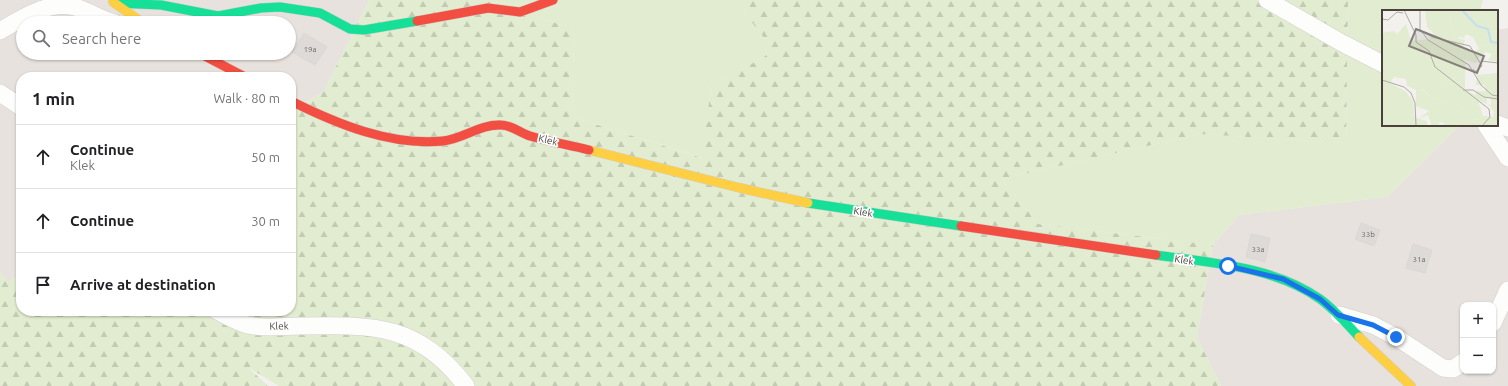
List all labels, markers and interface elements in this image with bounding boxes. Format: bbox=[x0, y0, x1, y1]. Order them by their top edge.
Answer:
inset map bbox=[1382, 10, 1498, 126]
search box bbox=[16, 16, 296, 60]
icon: search bbox=[30, 27, 52, 49]
text: Search here bbox=[62, 30, 141, 47]
house number: 19a bbox=[303, 45, 317, 54]
text: 1 min bbox=[32, 89, 75, 108]
text: Walk · 80 m bbox=[214, 91, 280, 105]
street label: Klek bbox=[537, 132, 559, 148]
text: Continue bbox=[70, 141, 134, 158]
icon: ahead bbox=[32, 146, 54, 168]
text: 50 m bbox=[251, 150, 280, 164]
text: Klek bbox=[70, 158, 95, 172]
street label: Klek bbox=[853, 205, 873, 219]
icon: ahead bbox=[32, 210, 54, 232]
text: Continue bbox=[70, 212, 134, 229]
text: 30 m bbox=[251, 214, 280, 228]
house number: 33b bbox=[1361, 230, 1375, 239]
house number: 33a bbox=[1251, 245, 1265, 254]
street label: Klek bbox=[1174, 253, 1194, 267]
house number: 31a bbox=[1412, 255, 1426, 264]
route start bbox=[1219, 257, 1237, 275]
icon: arrive bbox=[32, 274, 54, 296]
text: Arrive at destination bbox=[70, 276, 216, 293]
map controls bbox=[1460, 302, 1496, 374]
button: + bbox=[1460, 302, 1496, 338]
street label: Klek bbox=[269, 320, 289, 332]
route end bbox=[1387, 328, 1405, 346]
button: − bbox=[1460, 338, 1496, 374]

